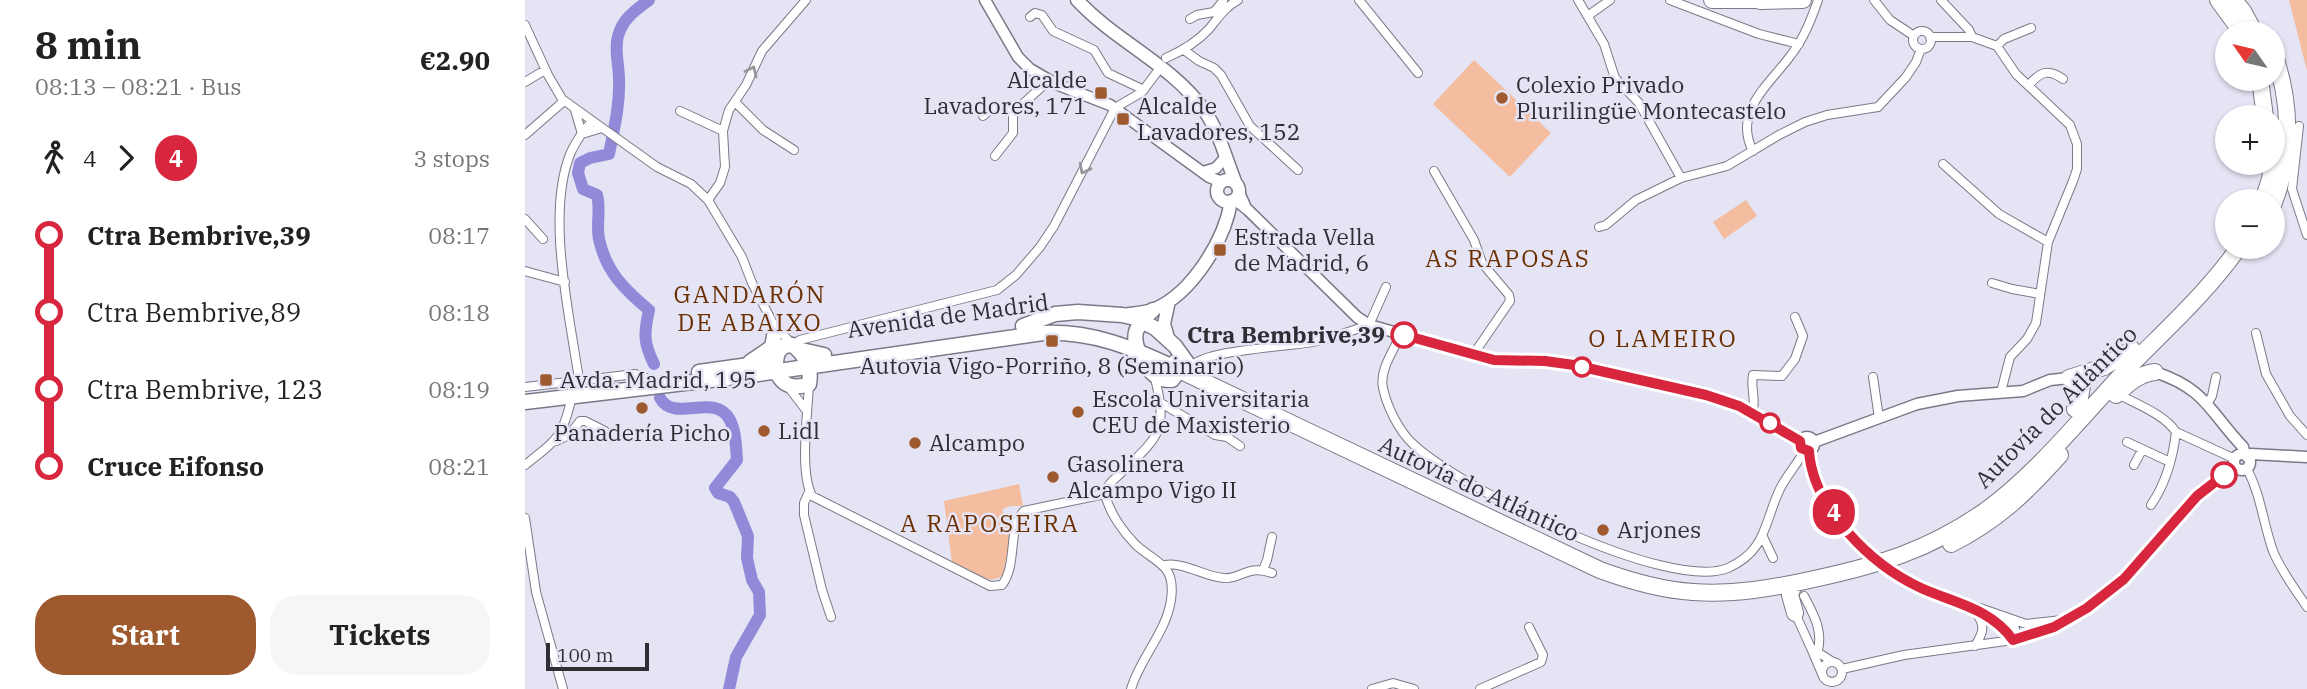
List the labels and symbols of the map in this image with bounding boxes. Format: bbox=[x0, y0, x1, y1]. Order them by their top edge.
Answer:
north arrow bbox=[2215, 21, 2285, 91]
place label: Alcalde Lavadores, 171 bbox=[923, 64, 1087, 120]
one-way arrow bbox=[744, 66, 758, 78]
place label: Colexio Privado Plurilingüe Montecastelo bbox=[1516, 69, 1786, 125]
marker: Alcalde Lavadores, 171 bbox=[1093, 85, 1109, 101]
place label: Alcalde Lavadores, 152 bbox=[1137, 90, 1301, 146]
marker: Colexio Privado Plurilingüe Montecastelo bbox=[1494, 90, 1510, 106]
marker: Alcalde Lavadores, 152 bbox=[1115, 111, 1131, 127]
one-way arrow bbox=[1078, 162, 1092, 174]
place label: Estrada Vella de Madrid, 6 bbox=[1234, 221, 1375, 277]
marker: Estrada Vella de Madrid, 6 bbox=[1212, 242, 1228, 258]
district label: AS RAPOSAS bbox=[1425, 242, 1591, 274]
district label: GANDARÓN DE ABAIXO bbox=[674, 278, 826, 338]
street label: Avenida de Madrid bbox=[845, 286, 1051, 344]
place label: Ctra Bembrive,39 bbox=[1187, 319, 1385, 349]
street label: Autovía do Atlántico bbox=[1968, 319, 2143, 494]
marker: Ctra Bembrive,39 bbox=[1391, 322, 1417, 348]
district label: O LAMEIRO bbox=[1588, 322, 1738, 354]
marker: Autovia Vigo-Porriño, 8 (Seminario) bbox=[1044, 333, 1060, 349]
place label: Autovia Vigo-Porriño, 8 (Seminario) bbox=[860, 350, 1244, 380]
unlabelled marker bbox=[1572, 357, 1592, 377]
place label: Avda. Madrid, 195 bbox=[560, 364, 757, 394]
marker: Avda. Madrid, 195 bbox=[538, 372, 554, 388]
place label: Escola Universitaria CEU de Maxisterio bbox=[1092, 383, 1310, 439]
marker: Panadería Picho bbox=[634, 400, 650, 416]
marker: Escola Universitaria CEU de Maxisterio bbox=[1070, 404, 1086, 420]
unlabelled marker bbox=[1760, 413, 1780, 433]
place label: Lidl bbox=[778, 415, 820, 445]
place label: Panadería Picho bbox=[554, 417, 730, 447]
marker: Lidl bbox=[756, 423, 772, 439]
place label: Alcampo bbox=[929, 427, 1025, 457]
street label: Autovía do Atlántico bbox=[1374, 428, 1584, 548]
marker: Alcampo bbox=[907, 435, 923, 451]
place label: Gasolinera Alcampo Vigo II bbox=[1067, 448, 1237, 504]
unlabelled marker bbox=[2211, 462, 2237, 488]
marker: Gasolinera Alcampo Vigo II bbox=[1045, 469, 1061, 485]
line badge: 4 bbox=[1811, 489, 1857, 535]
district label: A RAPOSEIRA bbox=[900, 507, 1080, 539]
place label: Arjones bbox=[1617, 514, 1701, 544]
marker: Arjones bbox=[1595, 522, 1611, 538]
scale bar bbox=[546, 640, 649, 672]

